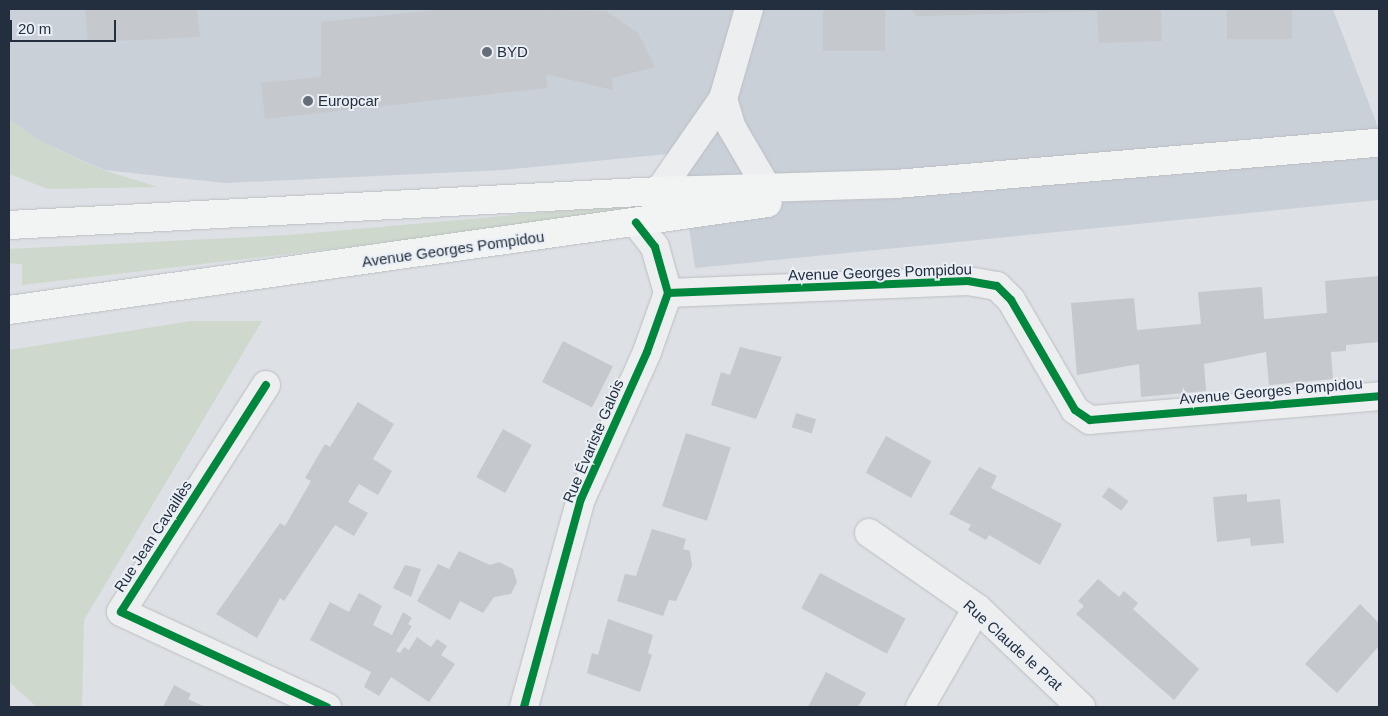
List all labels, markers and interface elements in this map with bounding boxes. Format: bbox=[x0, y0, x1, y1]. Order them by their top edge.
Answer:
scale bar bbox=[12, 10, 119, 42]
text: 20 m bbox=[18, 20, 51, 37]
place label: BYD bbox=[497, 43, 528, 61]
marker: BYD bbox=[481, 46, 493, 58]
place label: Europcar bbox=[318, 92, 379, 110]
marker: Europcar bbox=[302, 95, 314, 107]
street label: Avenue Georges Pompidou bbox=[361, 227, 545, 271]
street label: Avenue Georges Pompidou bbox=[788, 260, 972, 284]
street label: Avenue Georges Pompidou bbox=[1179, 374, 1363, 408]
street label: Rue Évariste Galois bbox=[559, 376, 627, 506]
street label: Rue Jean Cavaillès bbox=[110, 477, 196, 595]
street label: Rue Claude le Prat bbox=[960, 596, 1066, 694]

